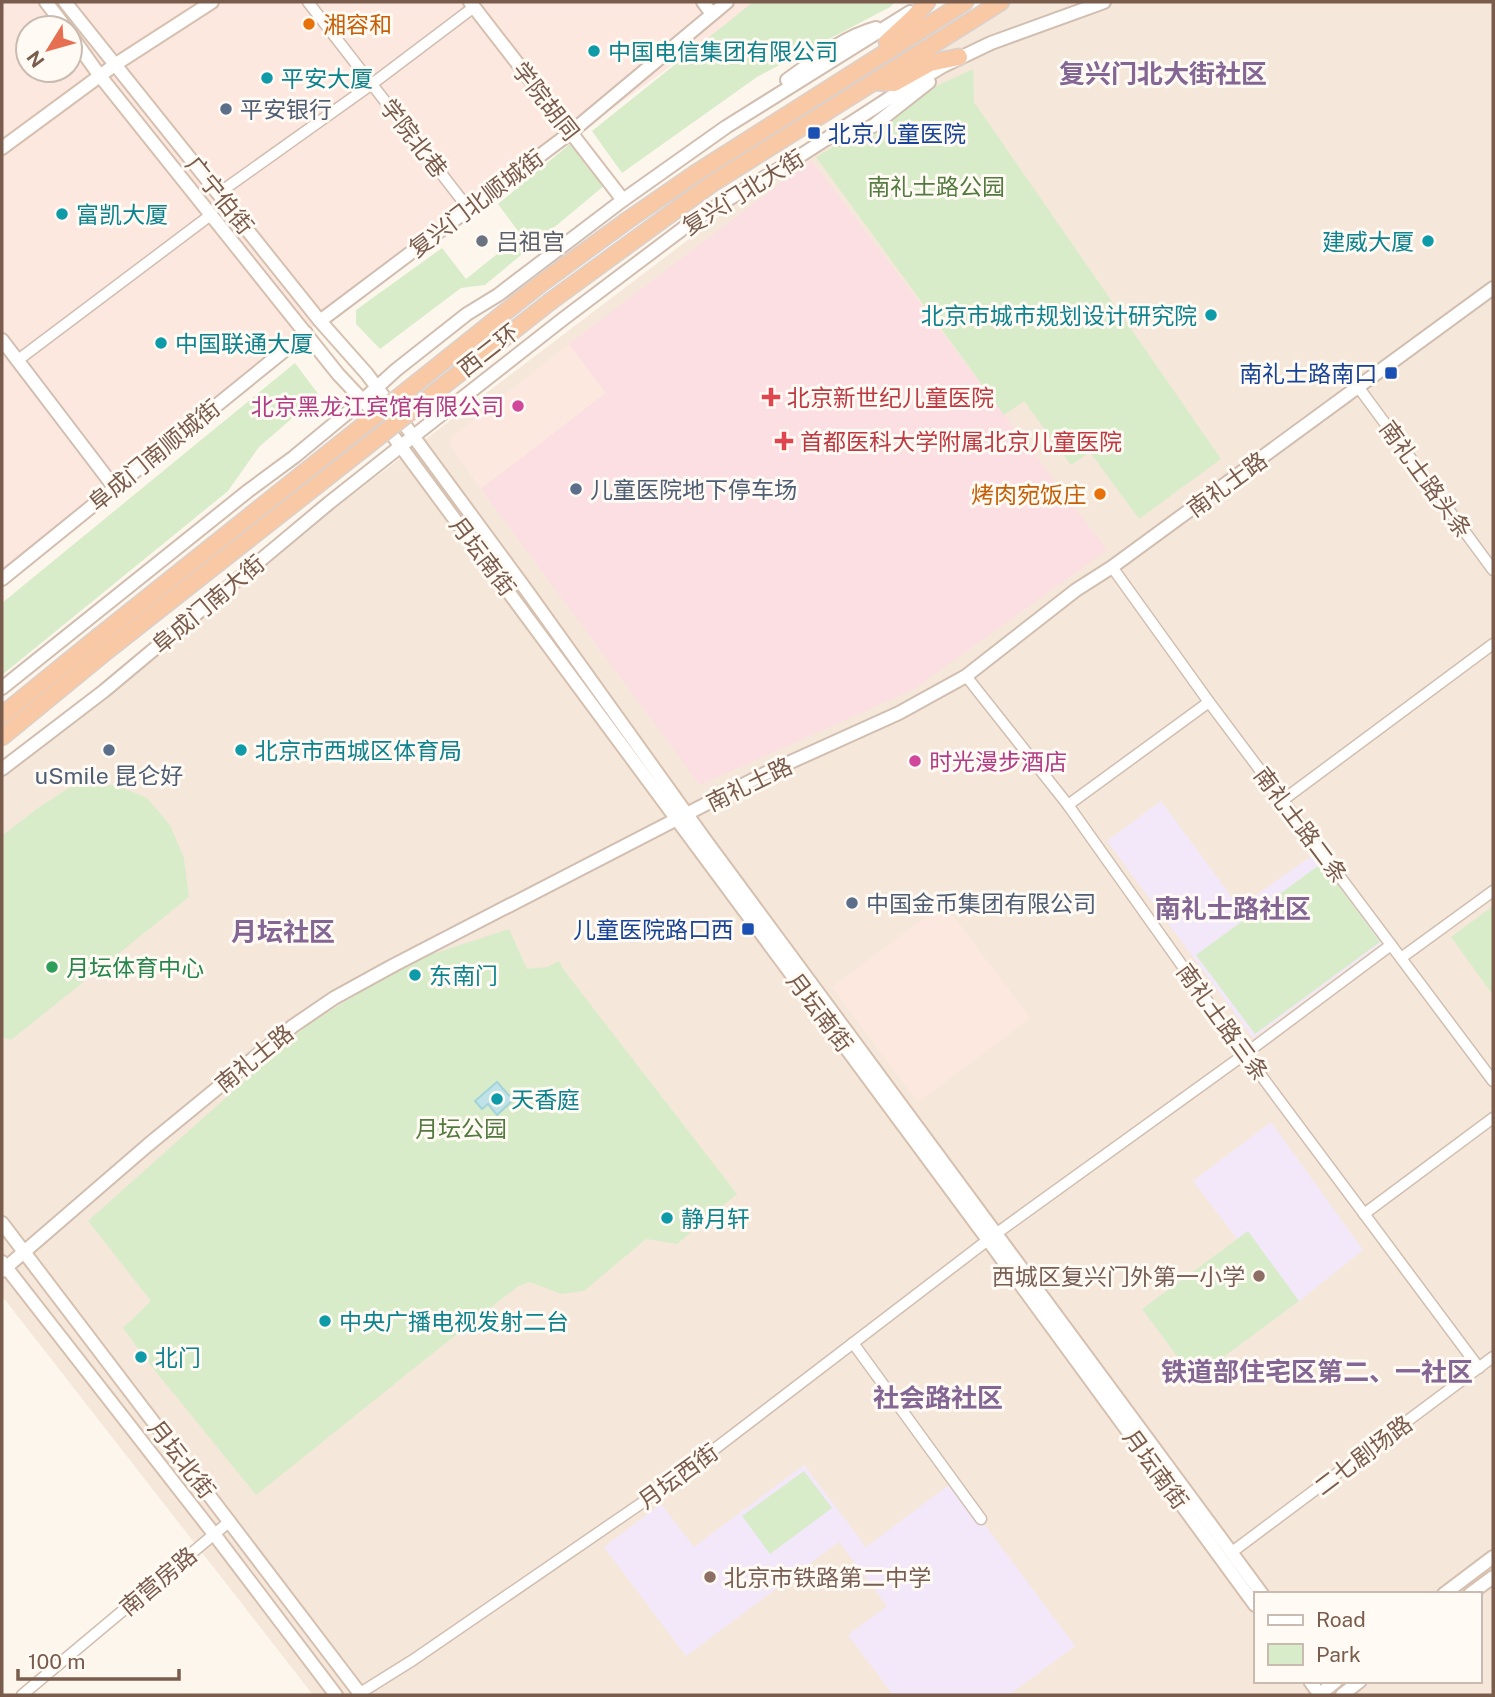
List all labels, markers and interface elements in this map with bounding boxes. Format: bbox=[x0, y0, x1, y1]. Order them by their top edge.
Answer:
place label: 湘容和 bbox=[323, 11, 392, 38]
north arrow bbox=[14, 14, 84, 84]
marker: 湘容和 bbox=[301, 16, 317, 32]
place label: 中国电信集团有限公司 bbox=[608, 38, 838, 65]
marker: 中国电信集团有限公司 bbox=[586, 43, 602, 59]
text: N bbox=[22, 47, 49, 72]
street label: 学院胡同 bbox=[507, 56, 585, 146]
district label: 复兴门北大街社区 bbox=[1059, 58, 1267, 89]
place label: 平安大厦 bbox=[281, 65, 373, 92]
marker: 平安大厦 bbox=[259, 70, 275, 86]
street label: 学院北巷 bbox=[375, 93, 453, 183]
place label: 平安银行 bbox=[240, 96, 332, 123]
marker: 平安银行 bbox=[218, 101, 234, 117]
place label: 北京儿童医院 bbox=[828, 120, 966, 147]
marker: 北京儿童医院 bbox=[806, 125, 822, 141]
street label: 复兴门北顺城街 bbox=[404, 144, 548, 262]
street label: 复兴门北大街 bbox=[677, 144, 809, 240]
street label: 广宁伯街 bbox=[181, 151, 259, 239]
park label: 南礼士路公园 bbox=[867, 173, 1005, 200]
place label: 富凯大厦 bbox=[76, 201, 168, 228]
marker: 富凯大厦 bbox=[54, 206, 70, 222]
place label: 吕祖宫 bbox=[496, 228, 565, 255]
place label: 建威大厦 bbox=[1322, 228, 1414, 255]
marker: 吕祖宫 bbox=[474, 233, 490, 249]
marker: 建威大厦 bbox=[1420, 233, 1436, 249]
place label: 北京市城市规划设计研究院 bbox=[921, 302, 1197, 329]
marker: 北京市城市规划设计研究院 bbox=[1203, 307, 1219, 323]
street label: 西二环 bbox=[453, 318, 523, 382]
place label: 中国联通大厦 bbox=[175, 330, 313, 357]
marker: 中国联通大厦 bbox=[153, 335, 169, 351]
place label: 南礼士路南口 bbox=[1239, 360, 1377, 387]
marker: 南礼士路南口 bbox=[1383, 365, 1399, 381]
place label: 北京新世纪儿童医院 bbox=[787, 384, 994, 411]
marker: 北京新世纪儿童医院 bbox=[761, 387, 781, 407]
place label: 北京黑龙江宾馆有限公司 bbox=[251, 393, 504, 420]
street label: 阜成门南顺城街 bbox=[83, 394, 225, 516]
marker: 北京黑龙江宾馆有限公司 bbox=[510, 398, 526, 414]
street label: 南礼士路头条 bbox=[1375, 415, 1477, 543]
place label: 首都医科大学附属北京儿童医院 bbox=[800, 428, 1122, 455]
marker: 首都医科大学附属北京儿童医院 bbox=[774, 431, 794, 451]
street label: 南礼士路 bbox=[1182, 446, 1272, 522]
place label: 儿童医院地下停车场 bbox=[590, 476, 797, 503]
marker: 儿童医院地下停车场 bbox=[568, 481, 584, 497]
place label: 烤肉宛饭庄 bbox=[971, 481, 1086, 508]
marker: 烤肉宛饭庄 bbox=[1092, 486, 1108, 502]
street label: 月坛南街 bbox=[445, 511, 521, 601]
street label: 阜成门南大街 bbox=[146, 549, 270, 659]
place label: 北京市西城区体育局 bbox=[255, 737, 462, 764]
marker: uSmile 昆仑好 bbox=[101, 742, 117, 758]
marker: 北京市西城区体育局 bbox=[233, 742, 249, 758]
place label: 时光漫步酒店 bbox=[929, 748, 1067, 775]
street label: 南礼士路 bbox=[702, 752, 796, 816]
marker: 时光漫步酒店 bbox=[907, 753, 923, 769]
place label: uSmile 昆仑好 bbox=[35, 762, 183, 789]
street label: 南礼士路二条 bbox=[1249, 762, 1353, 888]
place label: 中国金币集团有限公司 bbox=[866, 890, 1096, 917]
district label: 南礼士路社区 bbox=[1155, 893, 1311, 924]
marker: 中国金币集团有限公司 bbox=[844, 895, 860, 911]
district label: 月坛社区 bbox=[231, 916, 335, 947]
place label: 儿童医院路口西 bbox=[573, 916, 734, 943]
marker: 儿童医院路口西 bbox=[740, 921, 756, 937]
place label: 月坛体育中心 bbox=[66, 954, 204, 981]
street label: 南礼士路三条 bbox=[1172, 958, 1274, 1086]
marker: 月坛体育中心 bbox=[44, 959, 60, 975]
place label: 东南门 bbox=[429, 962, 498, 989]
marker: 东南门 bbox=[407, 967, 423, 983]
street label: 月坛南街 bbox=[782, 967, 858, 1057]
street label: 南礼士路 bbox=[210, 1019, 298, 1097]
place label: 天香庭 bbox=[511, 1086, 580, 1113]
marker: 天香庭 bbox=[489, 1091, 505, 1107]
park label: 月坛公园 bbox=[415, 1115, 507, 1142]
place label: 静月轩 bbox=[681, 1205, 750, 1232]
marker: 静月轩 bbox=[659, 1210, 675, 1226]
place label: 西城区复兴门外第一小学 bbox=[992, 1263, 1245, 1290]
marker: 西城区复兴门外第一小学 bbox=[1251, 1268, 1267, 1284]
place label: 中央广播电视发射二台 bbox=[339, 1308, 569, 1335]
marker: 中央广播电视发射二台 bbox=[317, 1313, 333, 1329]
place label: 北门 bbox=[155, 1344, 201, 1371]
marker: 北门 bbox=[133, 1349, 149, 1365]
district label: 铁道部住宅区第二、一社区 bbox=[1161, 1356, 1473, 1387]
district label: 社会路社区 bbox=[873, 1382, 1003, 1413]
street label: 二七剧场路 bbox=[1309, 1410, 1417, 1500]
street label: 月坛北街 bbox=[143, 1414, 221, 1504]
street label: 月坛南街 bbox=[1118, 1424, 1194, 1514]
street label: 月坛西街 bbox=[633, 1438, 723, 1514]
street label: 南营房路 bbox=[114, 1541, 202, 1621]
place label: 北京市铁路第二中学 bbox=[724, 1564, 931, 1591]
marker: 北京市铁路第二中学 bbox=[702, 1569, 718, 1585]
legend bbox=[1254, 1592, 1481, 1683]
text: Road bbox=[1316, 1607, 1366, 1632]
scale bar bbox=[18, 1638, 178, 1682]
text: Park bbox=[1316, 1642, 1361, 1667]
text: 100 m bbox=[28, 1649, 85, 1674]

